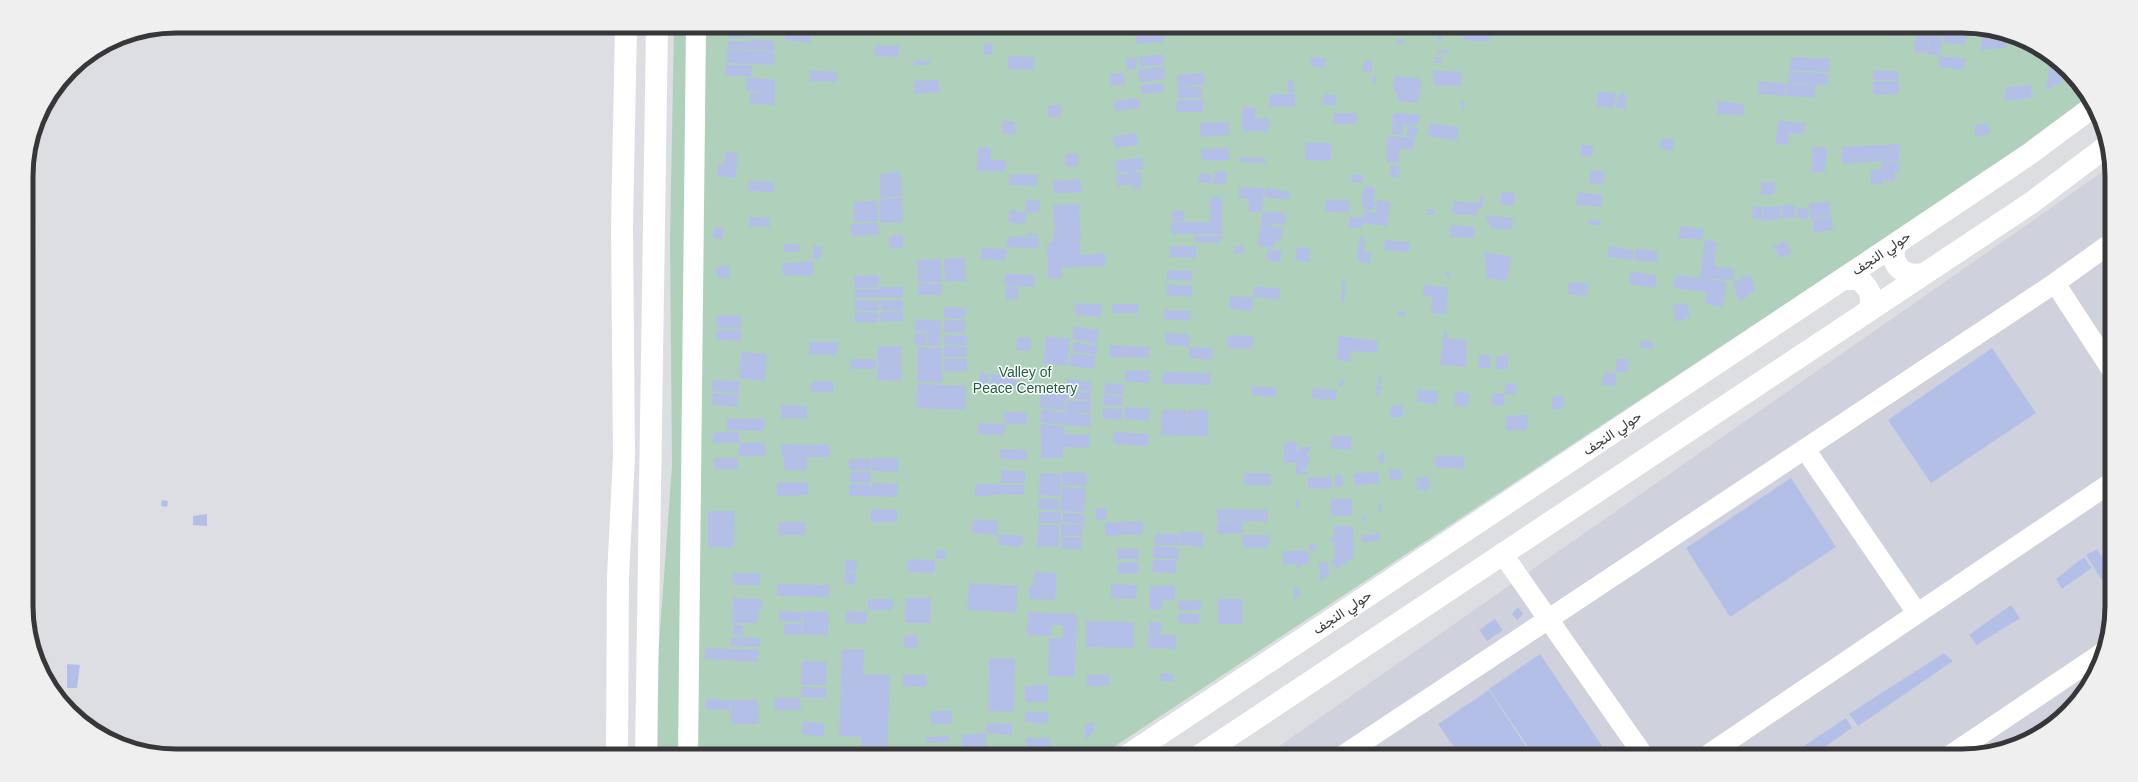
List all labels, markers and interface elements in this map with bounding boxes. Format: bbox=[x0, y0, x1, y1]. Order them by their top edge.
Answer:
street label: حولي النجف bbox=[1849, 228, 1916, 282]
park label: Valley of Peace Cemetery bbox=[973, 364, 1077, 396]
street label: حولي النجف bbox=[1580, 408, 1647, 462]
street label: حولي النجف bbox=[1310, 587, 1377, 641]

